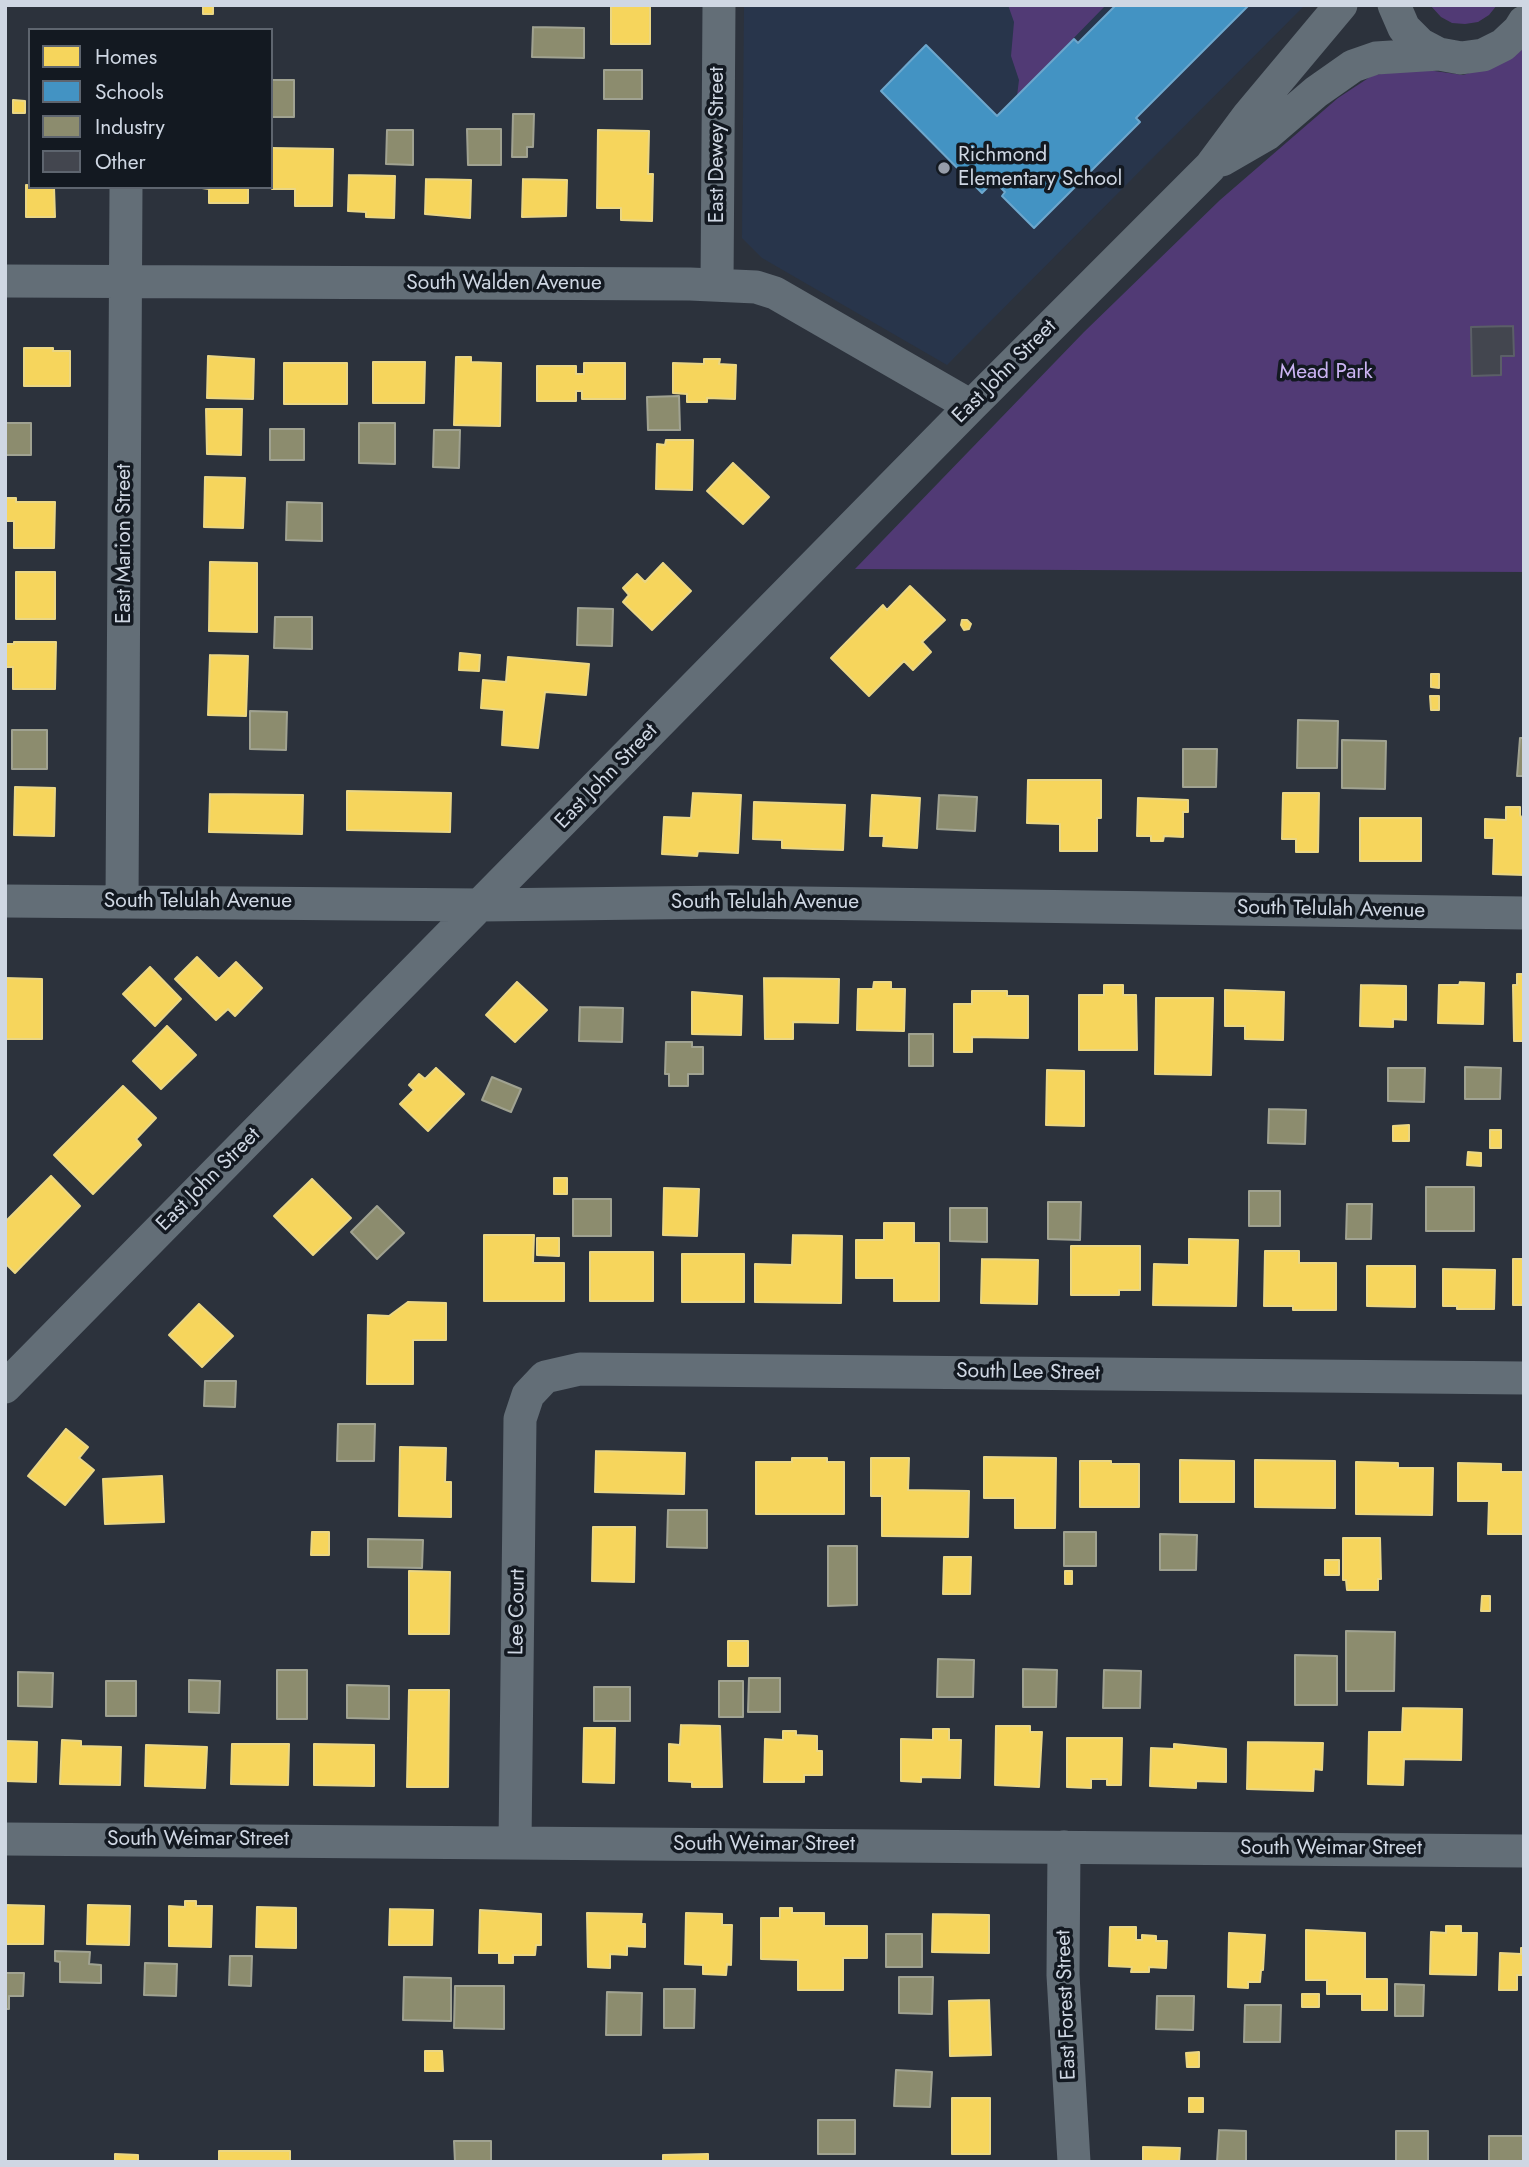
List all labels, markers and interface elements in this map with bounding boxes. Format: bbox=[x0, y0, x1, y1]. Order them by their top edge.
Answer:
legend bbox=[28, 28, 273, 189]
text: Homes bbox=[95, 42, 157, 72]
street label: East Dewey Street bbox=[705, 67, 731, 223]
text: Schools bbox=[95, 77, 164, 107]
text: Industry bbox=[95, 112, 165, 142]
place label: Richmond Elementary School bbox=[958, 143, 1122, 193]
text: Other bbox=[95, 147, 146, 177]
marker: Richmond Elementary School bbox=[936, 160, 952, 176]
street label: South Walden Avenue bbox=[406, 271, 602, 297]
street label: East John Street bbox=[948, 315, 1062, 429]
park label: Mead Park bbox=[1279, 360, 1373, 386]
street label: East Marion Street bbox=[112, 464, 138, 624]
street label: East John Street bbox=[551, 719, 663, 835]
street label: South Telulah Avenue bbox=[104, 889, 292, 915]
street label: South Telulah Avenue bbox=[671, 890, 859, 916]
street label: South Telulah Avenue bbox=[1237, 896, 1425, 924]
street label: East John Street bbox=[152, 1123, 266, 1237]
street label: South Lee Street bbox=[956, 1359, 1100, 1387]
street label: Lee Court bbox=[505, 1569, 531, 1655]
street label: South Weimar Street bbox=[107, 1827, 289, 1853]
street label: South Weimar Street bbox=[673, 1832, 855, 1858]
street label: South Weimar Street bbox=[1240, 1836, 1422, 1862]
street label: East Forest Street bbox=[1052, 1929, 1082, 2081]

